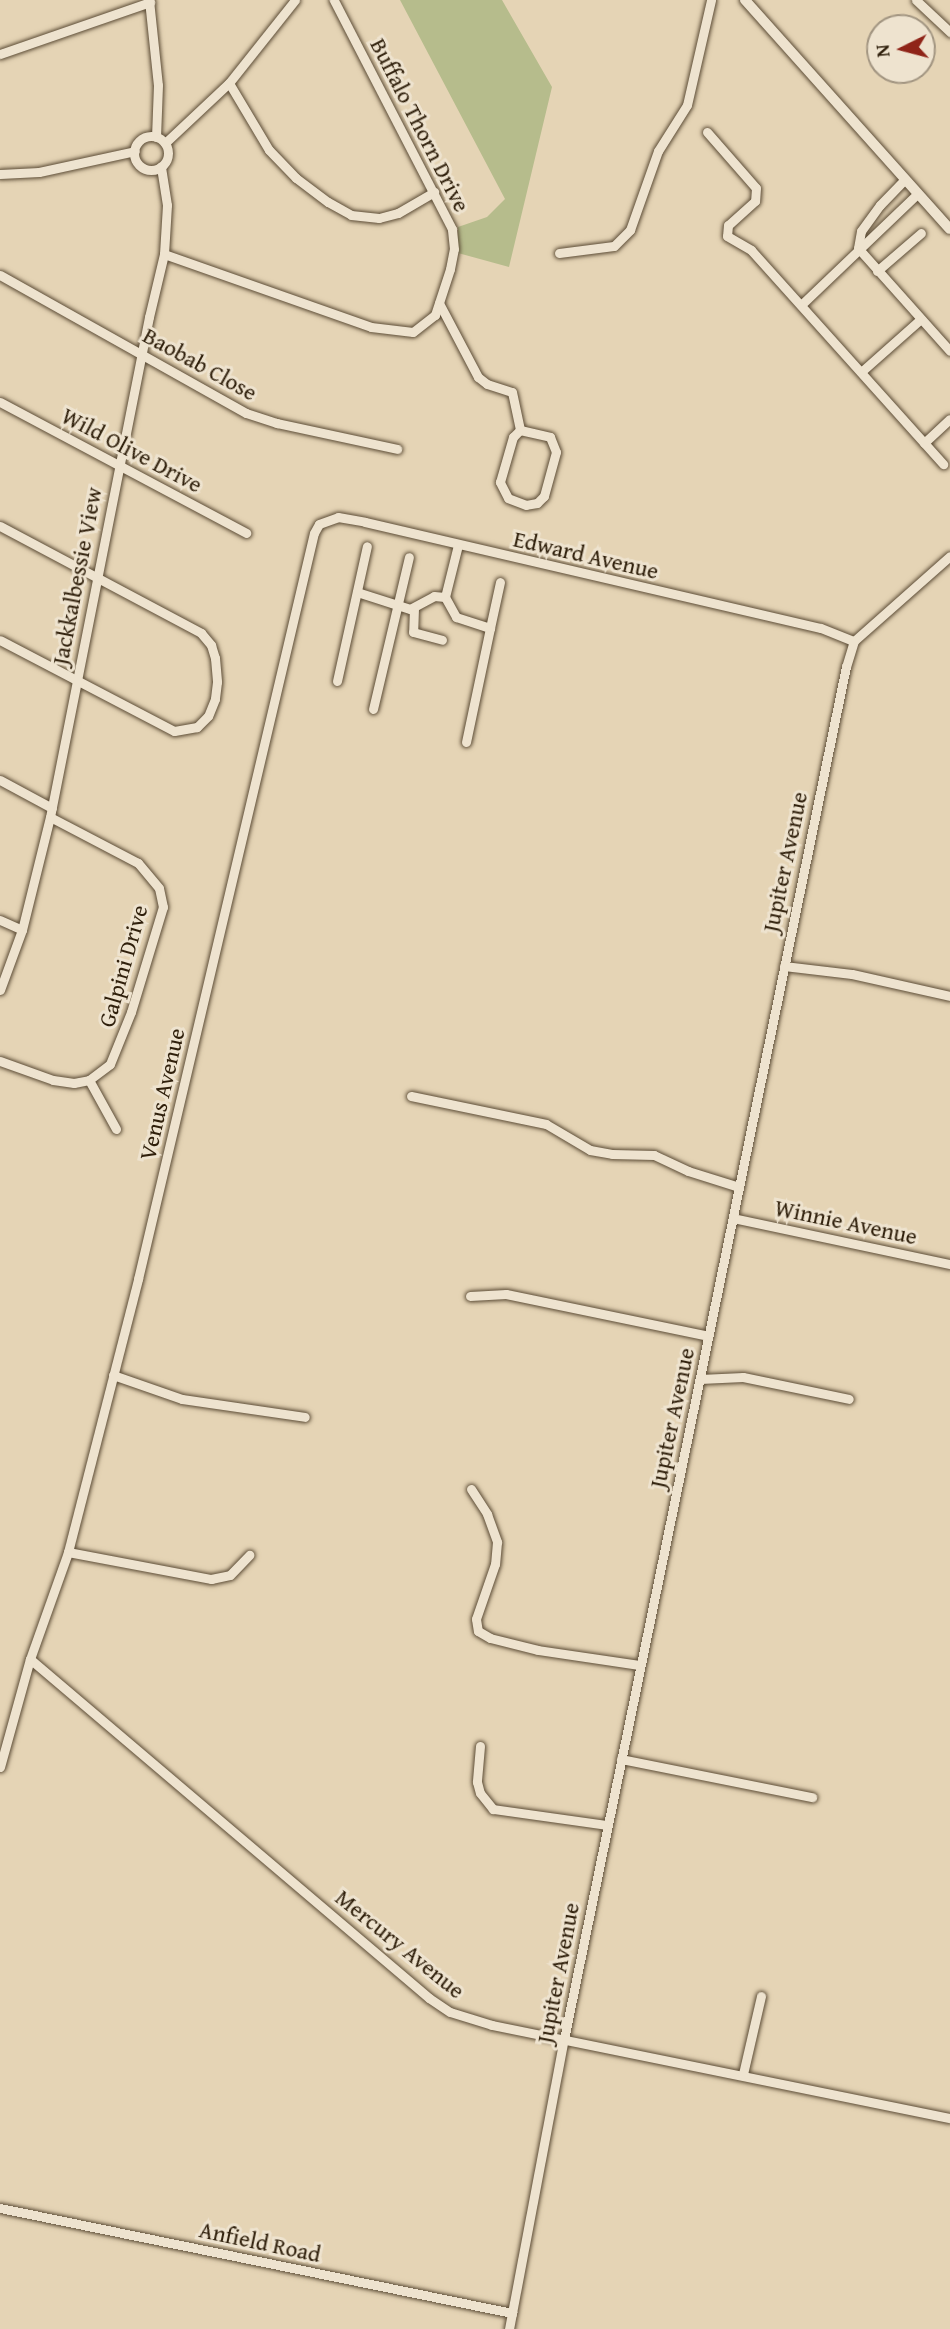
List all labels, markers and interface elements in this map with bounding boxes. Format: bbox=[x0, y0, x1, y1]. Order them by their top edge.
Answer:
north arrow bbox=[866, 14, 936, 84]
street label: Buffalo Thorn Drive bbox=[364, 34, 476, 216]
text: N bbox=[868, 43, 897, 59]
street label: Baobab Close bbox=[138, 321, 262, 407]
street label: Wild Olive Drive bbox=[57, 401, 207, 499]
street label: Jackkalbessie View bbox=[46, 485, 108, 667]
street label: Edward Avenue bbox=[511, 525, 661, 585]
street label: Jupiter Avenue bbox=[757, 789, 813, 935]
street label: Galpini Drive bbox=[92, 902, 154, 1030]
street label: Venus Avenue bbox=[133, 1025, 191, 1163]
street label: Winnie Avenue bbox=[772, 1193, 920, 1251]
street label: Jupiter Avenue bbox=[644, 1345, 700, 1491]
street label: Mercury Avenue bbox=[330, 1884, 470, 2004]
street label: Jupiter Avenue bbox=[531, 1900, 585, 2046]
street label: Anfield Road bbox=[197, 2216, 323, 2268]

